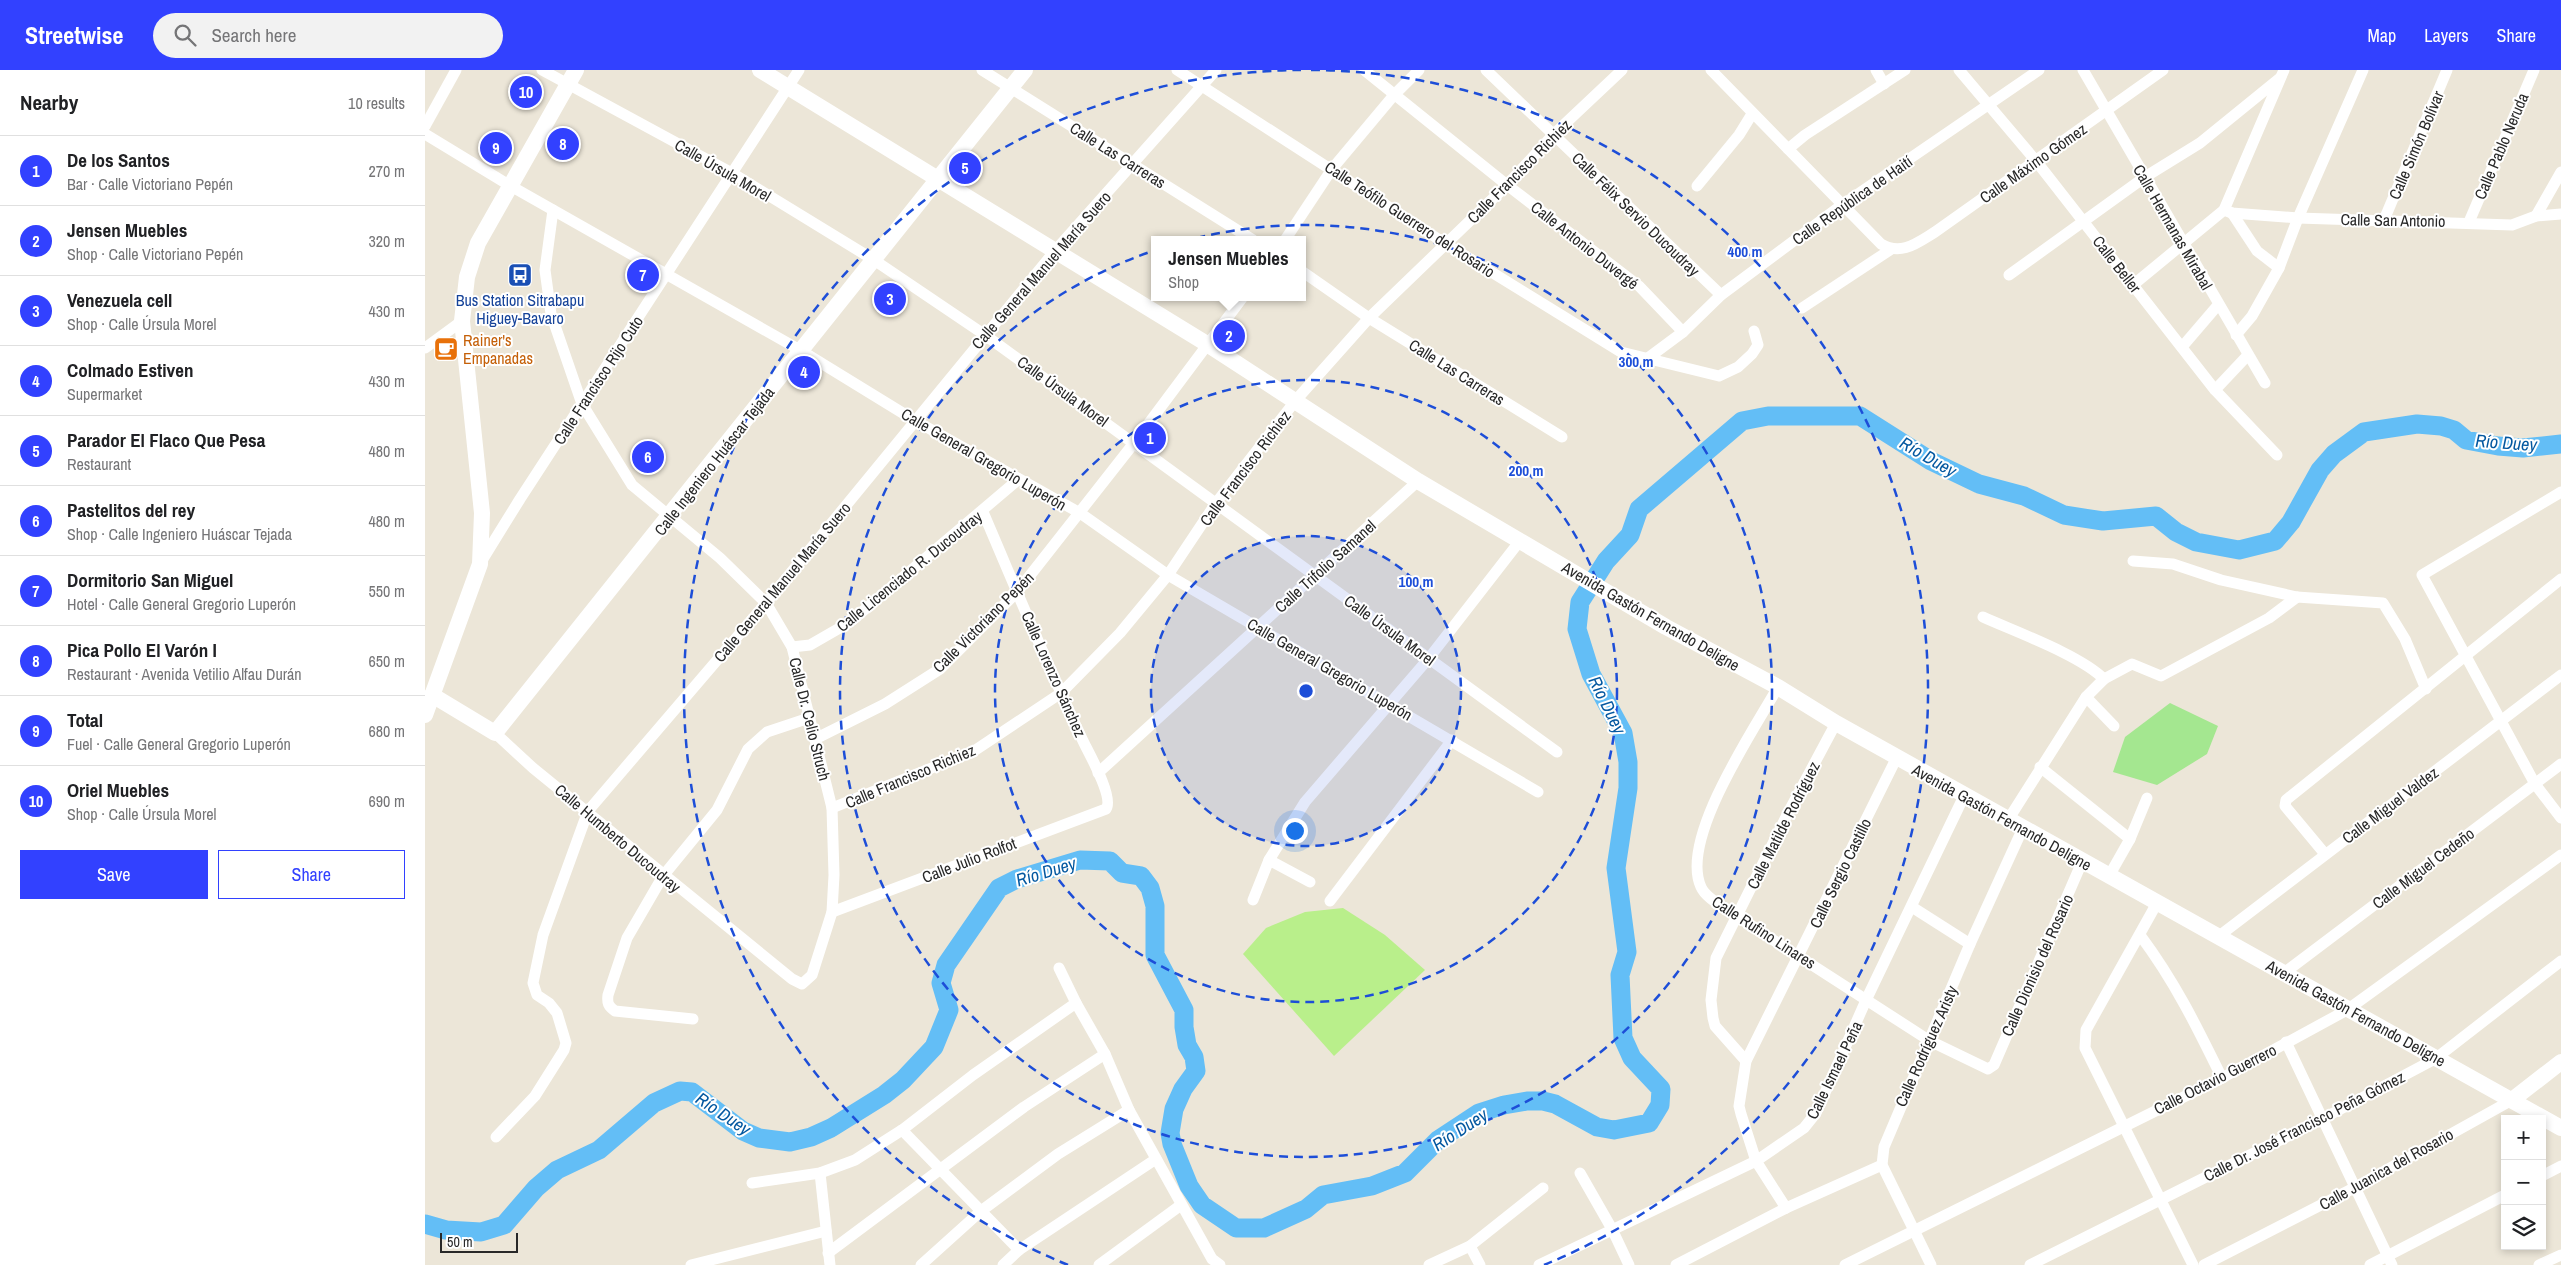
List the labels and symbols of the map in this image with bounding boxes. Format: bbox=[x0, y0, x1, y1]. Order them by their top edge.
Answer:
pin: 10 bbox=[510, 73, 542, 111]
street label: Calle Simón Bolívar bbox=[2383, 87, 2449, 203]
street label: Calle Pablo Neruda bbox=[2469, 89, 2534, 203]
street label: Calle Francisco Richiez bbox=[1462, 114, 1576, 228]
street label: Calle Las Carreras bbox=[1066, 117, 1170, 193]
street label: Calle Máximo Gómez bbox=[1975, 118, 2091, 208]
pin: 8 bbox=[547, 125, 579, 163]
pin: 9 bbox=[480, 129, 512, 167]
street label: Calle Úrsula Morel bbox=[671, 134, 775, 207]
street label: Calle Félix Servio Ducoudray bbox=[1567, 147, 1705, 281]
pin: 5 bbox=[949, 149, 981, 187]
street label: Calle República de Haití bbox=[1787, 150, 1917, 250]
street label: Calle Teófilo Guerrero del Rosario bbox=[1321, 156, 1499, 282]
street label: Calle Hermanas Mirabal bbox=[2128, 160, 2218, 294]
street label: Calle General Manuel María Suero bbox=[966, 186, 1116, 354]
street label: Calle Antonio Duvergé bbox=[1527, 196, 1643, 294]
street label: Calle San Antonio bbox=[2340, 208, 2446, 232]
street label: Calle Beller bbox=[2088, 231, 2147, 298]
text: 400 m bbox=[1728, 241, 1762, 262]
pin: 7 bbox=[627, 256, 659, 294]
bus stop icon: Bus Station Sitrabapu Higuey-Bavaro bbox=[507, 262, 533, 288]
pin: 3 bbox=[874, 280, 906, 318]
place label: Bus Station Sitrabapu Higuey-Bavaro bbox=[456, 289, 584, 329]
street label: Calle Francisco Rijo Cuto bbox=[548, 311, 648, 449]
pin: 2 bbox=[1213, 317, 1245, 355]
place label: Rainer's Empanadas bbox=[463, 329, 533, 369]
street label: Calle Las Carreras bbox=[1405, 334, 1509, 410]
cafe icon: Rainer's Empanadas bbox=[433, 336, 459, 362]
street label: Calle Úrsula Morel bbox=[1013, 350, 1113, 432]
text: 300 m bbox=[1619, 351, 1653, 372]
pin: 4 bbox=[788, 353, 820, 391]
street label: Calle Ingeniero Huáscar Tejada bbox=[649, 381, 780, 540]
street label: Calle General Gregorio Luperón bbox=[897, 403, 1071, 515]
street label: Calle Francisco Richiez bbox=[1194, 405, 1296, 530]
pin: 1 bbox=[1134, 419, 1166, 457]
water label: Río Duey bbox=[2474, 428, 2539, 457]
water label: Río Duey bbox=[1895, 430, 1963, 484]
pin: 6 bbox=[632, 438, 664, 476]
text: 200 m bbox=[1509, 460, 1543, 481]
street label: Calle General Manuel María Suero bbox=[708, 497, 856, 667]
street label: Calle Licenciado R. Ducoudray bbox=[832, 505, 987, 637]
street label: Calle Trifolio Samanel bbox=[1270, 515, 1380, 617]
street label: Avenida Gastón Fernando Deligne bbox=[1557, 555, 1744, 676]
street label: Calle Victoriano Pepén bbox=[928, 567, 1038, 677]
text: 100 m bbox=[1399, 571, 1433, 592]
street label: Calle Úrsula Morel bbox=[1340, 589, 1440, 671]
street label: Calle Lorenzo Sánchez bbox=[1016, 608, 1092, 741]
street label: Calle General Gregorio Luperón bbox=[1243, 613, 1417, 725]
street label: Calle Dr. Celio Struch bbox=[784, 655, 836, 783]
water label: Río Duey bbox=[1583, 672, 1633, 739]
centre of rings bbox=[1297, 682, 1315, 700]
street label: Calle Francisco Richiez bbox=[842, 738, 979, 813]
street label: Calle Matilde Rodríguez bbox=[1741, 757, 1825, 893]
street label: Avenida Gastón Fernando Deligne bbox=[1907, 758, 2096, 876]
street label: Calle Miguel Valdez bbox=[2337, 761, 2443, 849]
street label: Calle Humberto Ducoudray bbox=[550, 779, 686, 898]
street label: Calle Sergio Castillo bbox=[1804, 814, 1876, 932]
your location bbox=[1282, 818, 1308, 844]
street label: Calle Miguel Cedeño bbox=[2367, 822, 2479, 914]
street label: Calle Julio Rolfot bbox=[919, 832, 1020, 888]
water label: Río Duey bbox=[1013, 850, 1080, 892]
street label: Calle Rufino Linares bbox=[1708, 890, 1820, 974]
street label: Calle Dionisio del Rosario bbox=[1996, 891, 2078, 1039]
street label: Avenida Gastón Fernando Deligne bbox=[2261, 954, 2450, 1072]
street label: Calle Rodríguez Aristy bbox=[1889, 982, 1963, 1110]
street label: Calle Ismael Peña bbox=[1801, 1017, 1868, 1123]
street label: Calle Octavio Guerrero bbox=[2150, 1039, 2280, 1119]
street label: Calle Dr. José Francisco Peña Gómez bbox=[2200, 1065, 2409, 1186]
water label: Río Duey bbox=[691, 1086, 757, 1142]
water label: Río Duey bbox=[1427, 1101, 1494, 1157]
street label: Calle Juanica del Rosario bbox=[2315, 1123, 2457, 1215]
scale bar bbox=[440, 1230, 517, 1253]

